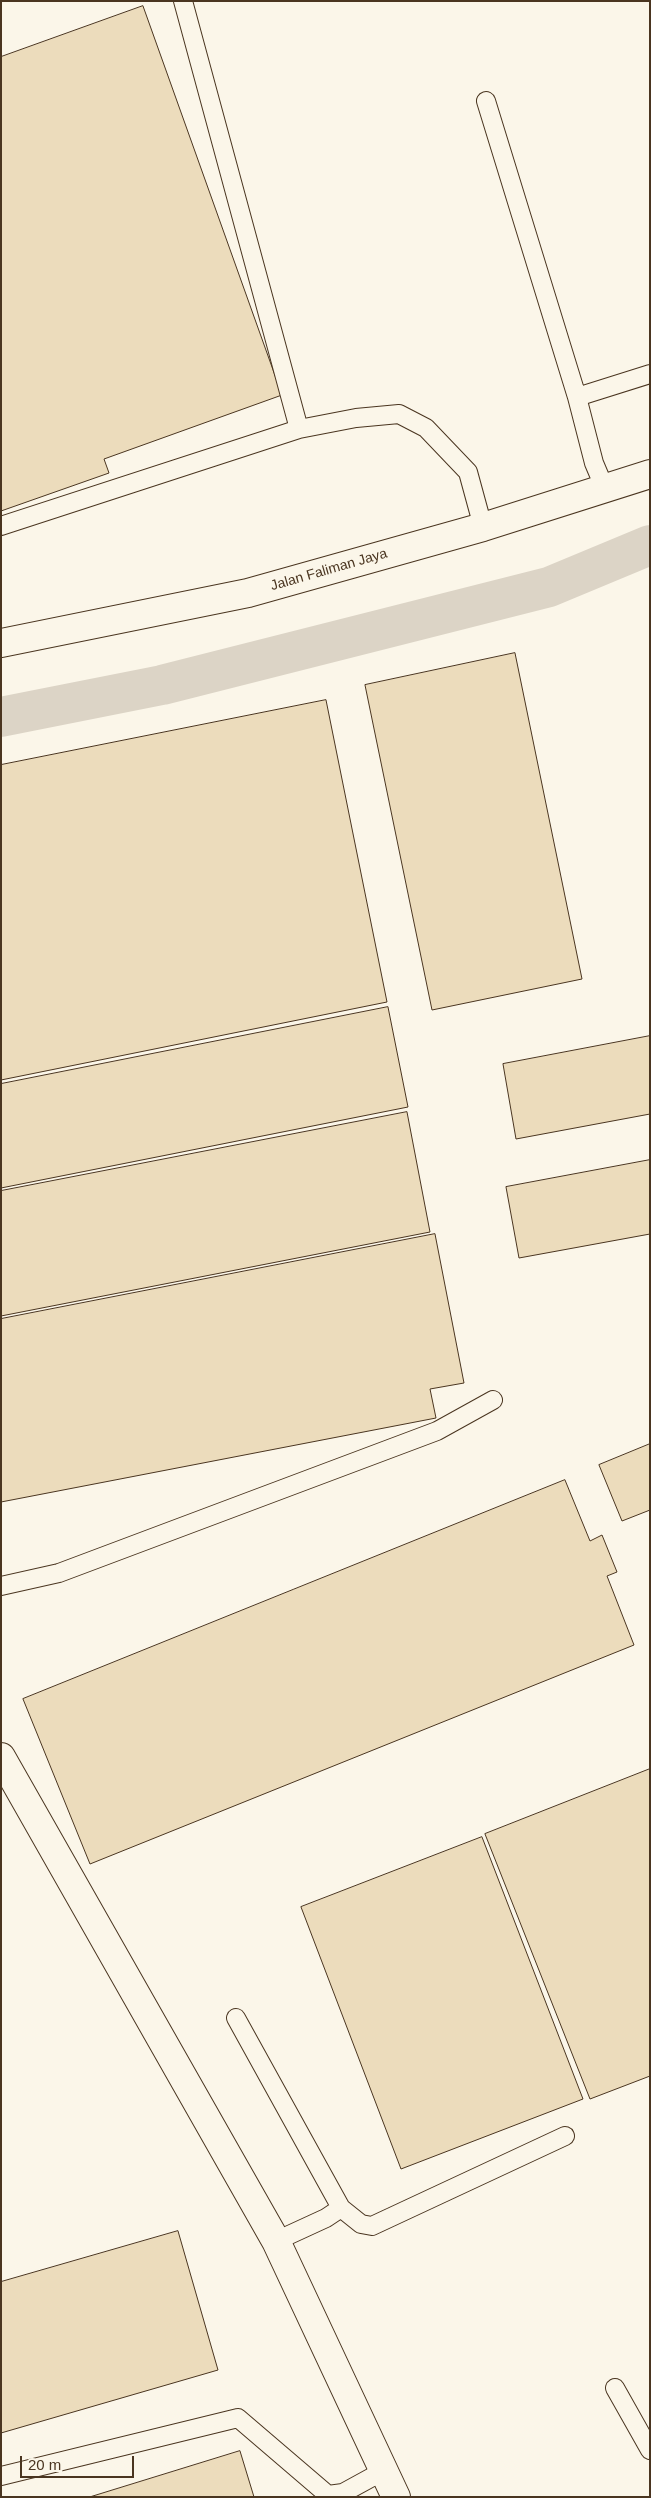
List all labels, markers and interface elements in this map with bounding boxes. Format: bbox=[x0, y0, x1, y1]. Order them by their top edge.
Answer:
street label: Jalan Faliman Jaya bbox=[269, 545, 389, 595]
scale bar bbox=[22, 2446, 136, 2478]
text: 20 m bbox=[28, 2456, 61, 2473]

